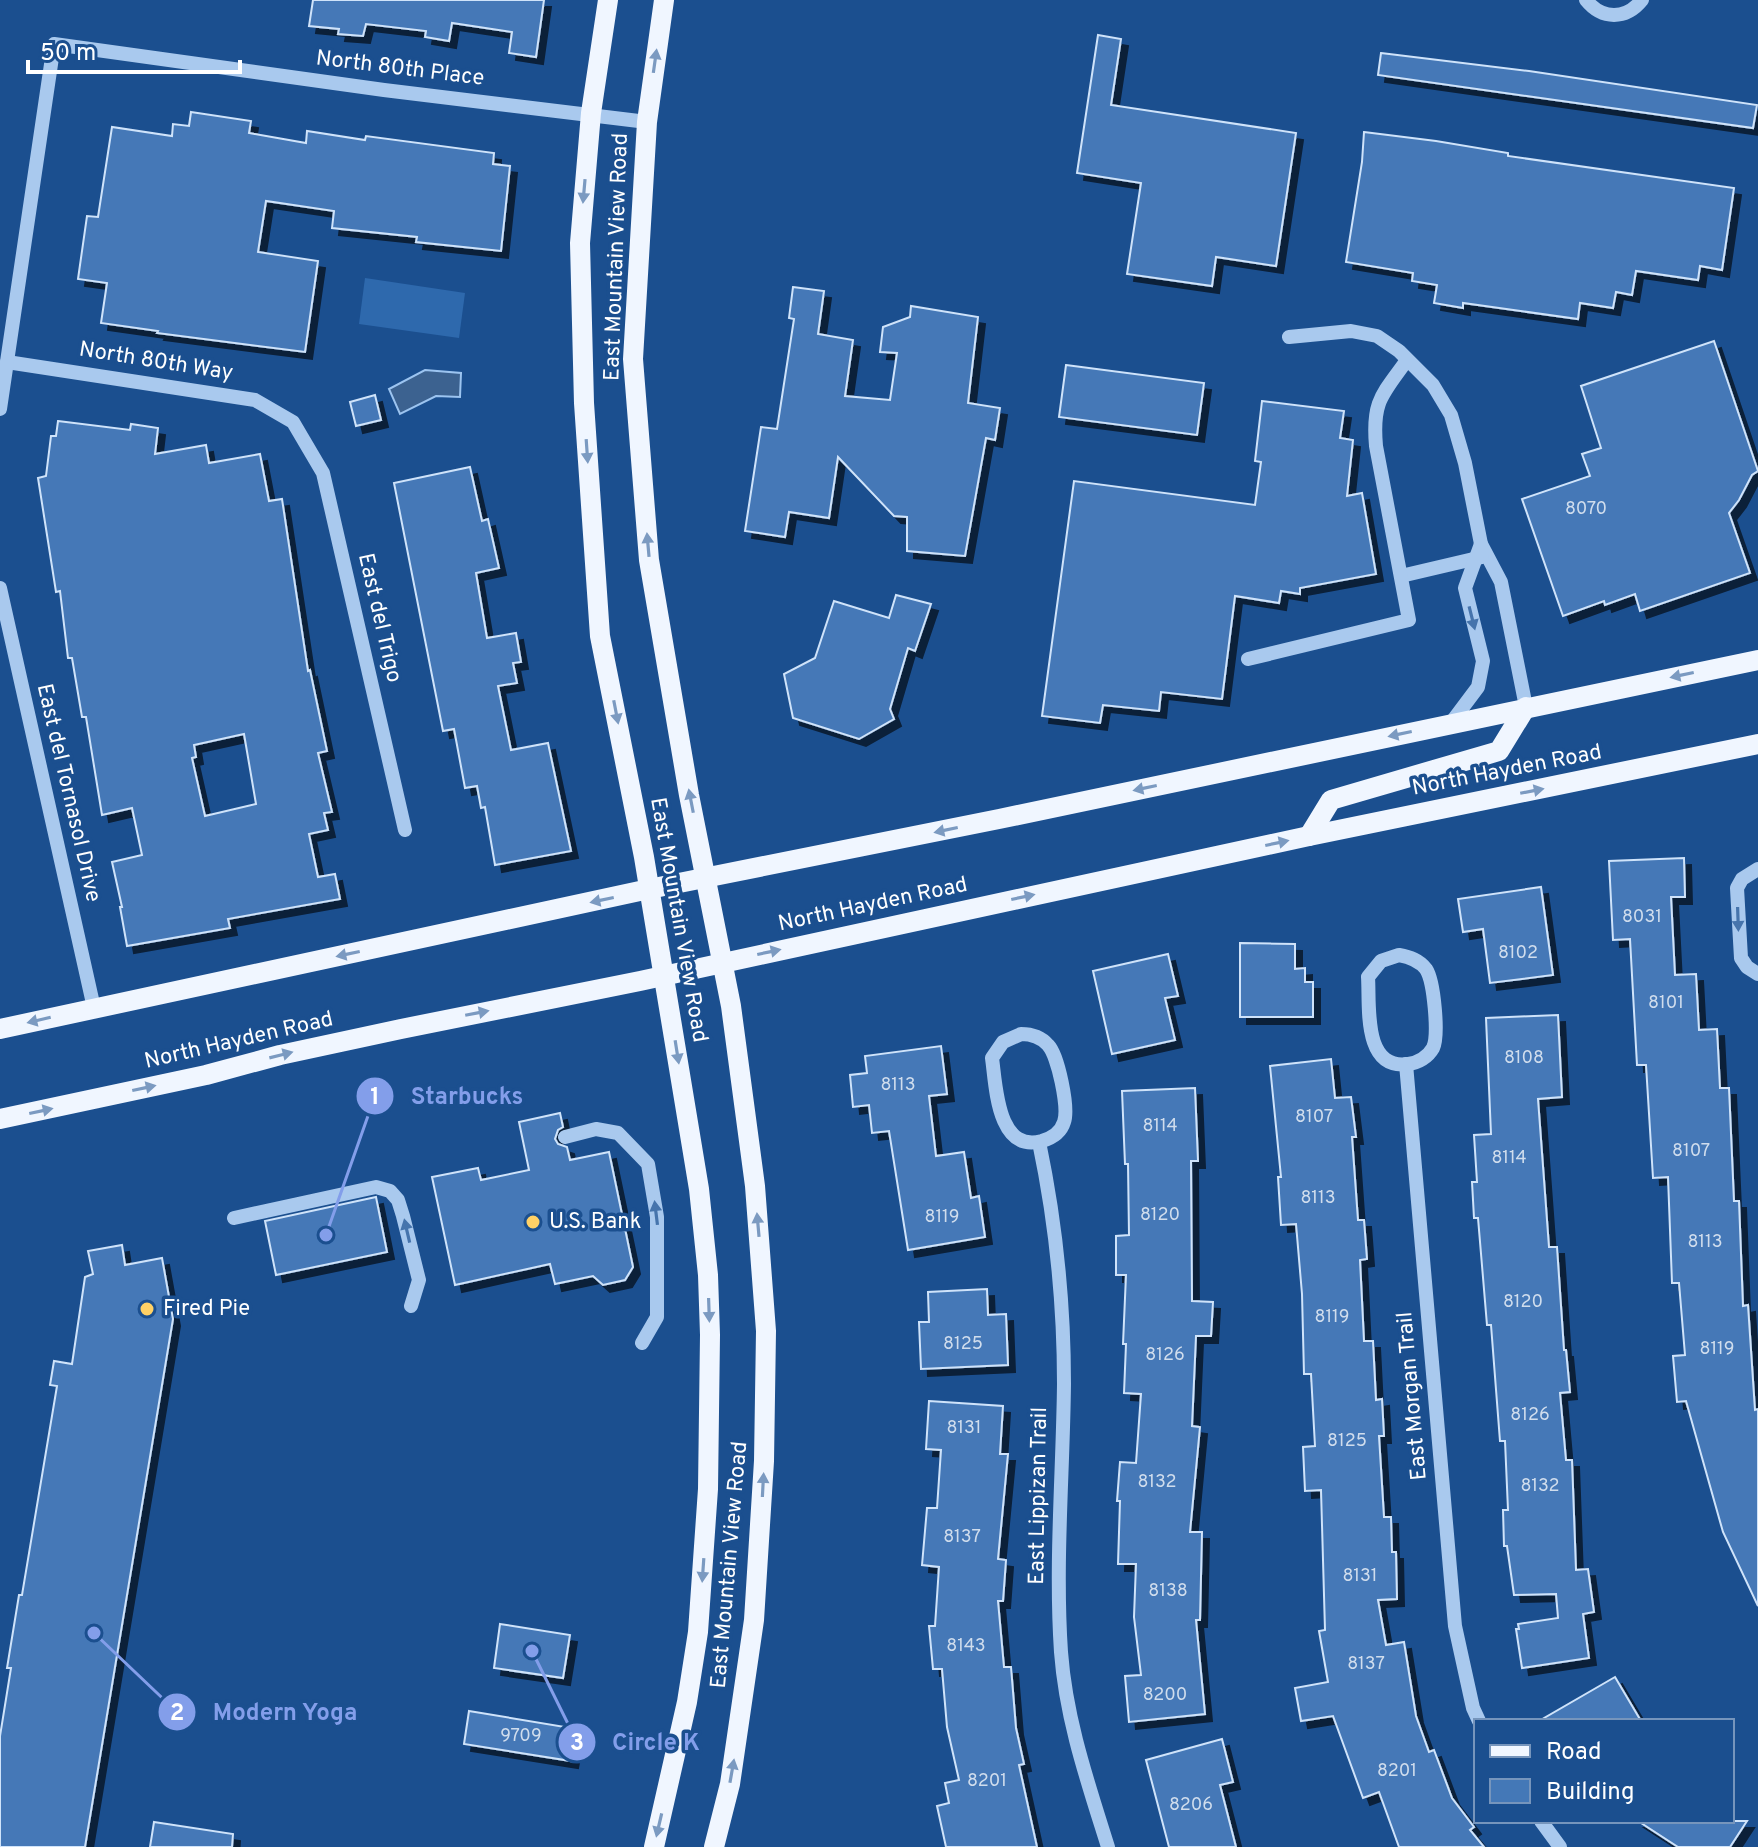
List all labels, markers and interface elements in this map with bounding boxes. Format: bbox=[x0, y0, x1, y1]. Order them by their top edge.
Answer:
scale bar bbox=[28, 24, 240, 74]
text: 50 m bbox=[40, 39, 96, 69]
street label: North 80th Place bbox=[314, 45, 486, 93]
one-way arrow bbox=[649, 48, 662, 73]
street label: East Mountain View Road bbox=[599, 133, 635, 381]
one-way arrow bbox=[578, 179, 591, 204]
street label: North 80th Way bbox=[77, 336, 235, 388]
one-way arrow bbox=[581, 439, 594, 464]
house number: 8070 bbox=[1565, 498, 1607, 521]
one-way arrow bbox=[641, 532, 654, 557]
street label: East del Trigo bbox=[351, 551, 407, 685]
one-way arrow bbox=[1467, 605, 1479, 630]
one-way arrow bbox=[1669, 669, 1694, 682]
street label: East del Tornasol Drive bbox=[30, 681, 106, 905]
one-way arrow bbox=[610, 700, 622, 725]
one-way arrow bbox=[1387, 728, 1412, 741]
street label: North Hayden Road bbox=[1410, 739, 1604, 803]
one-way arrow bbox=[1133, 782, 1158, 795]
one-way arrow bbox=[1520, 784, 1545, 797]
one-way arrow bbox=[684, 788, 696, 813]
street label: East Mountain View Road bbox=[643, 795, 713, 1045]
one-way arrow bbox=[933, 824, 958, 837]
one-way arrow bbox=[1265, 836, 1290, 849]
street label: North Hayden Road bbox=[776, 872, 970, 938]
one-way arrow bbox=[1010, 890, 1035, 903]
one-way arrow bbox=[590, 894, 615, 907]
house number: 8031 bbox=[1622, 906, 1662, 929]
one-way arrow bbox=[1731, 907, 1744, 932]
house number: 8102 bbox=[1498, 942, 1538, 965]
one-way arrow bbox=[756, 945, 781, 957]
one-way arrow bbox=[335, 948, 360, 961]
house number: 8101 bbox=[1648, 992, 1684, 1015]
street label: North Hayden Road bbox=[142, 1006, 336, 1076]
one-way arrow bbox=[465, 1007, 490, 1019]
one-way arrow bbox=[26, 1014, 51, 1027]
one-way arrow bbox=[671, 1040, 684, 1065]
house number: 8108 bbox=[1504, 1047, 1544, 1070]
one-way arrow bbox=[269, 1048, 294, 1061]
callout: Starbucks bbox=[355, 1072, 539, 1120]
house number: 8113 bbox=[880, 1074, 916, 1097]
one-way arrow bbox=[132, 1081, 157, 1094]
text: 1 bbox=[370, 1083, 380, 1113]
text: Starbucks bbox=[411, 1083, 523, 1113]
one-way arrow bbox=[29, 1104, 54, 1117]
house number: 8107 bbox=[1295, 1106, 1333, 1129]
house number: 8114 bbox=[1142, 1115, 1178, 1138]
house number: 8107 bbox=[1672, 1140, 1710, 1163]
house number: 8114 bbox=[1491, 1147, 1527, 1170]
house number: 8113 bbox=[1300, 1187, 1336, 1210]
one-way arrow bbox=[649, 1200, 662, 1225]
house number: 8120 bbox=[1140, 1204, 1180, 1227]
house number: 8119 bbox=[924, 1206, 960, 1229]
place label: U.S. Bank bbox=[549, 1209, 641, 1236]
one-way arrow bbox=[751, 1212, 764, 1237]
marker: U.S. Bank bbox=[524, 1213, 542, 1231]
one-way arrow bbox=[400, 1218, 413, 1243]
house number: 8113 bbox=[1687, 1231, 1723, 1254]
house number: 8120 bbox=[1503, 1291, 1543, 1314]
place label: Fired Pie bbox=[163, 1296, 250, 1323]
one-way arrow bbox=[703, 1298, 716, 1323]
marker: Fired Pie bbox=[138, 1300, 156, 1318]
house number: 8119 bbox=[1314, 1306, 1350, 1329]
street label: East Morgan Trail bbox=[1392, 1311, 1434, 1481]
house number: 8125 bbox=[943, 1333, 983, 1356]
house number: 8119 bbox=[1699, 1338, 1735, 1361]
house number: 8126 bbox=[1145, 1344, 1185, 1367]
house number: 8126 bbox=[1510, 1404, 1550, 1427]
street label: East Lippizan Trail bbox=[1024, 1407, 1054, 1585]
house number: 8131 bbox=[946, 1417, 982, 1440]
house number: 8125 bbox=[1327, 1430, 1367, 1453]
street label: East Mountain View Road bbox=[706, 1440, 754, 1690]
house number: 8132 bbox=[1137, 1471, 1177, 1494]
one-way arrow bbox=[757, 1472, 770, 1497]
house number: 8132 bbox=[1520, 1475, 1560, 1498]
house number: 8137 bbox=[943, 1526, 981, 1549]
one-way arrow bbox=[696, 1558, 709, 1583]
house number: 8131 bbox=[1342, 1565, 1378, 1588]
house number: 8138 bbox=[1148, 1580, 1188, 1603]
house number: 8143 bbox=[946, 1635, 986, 1658]
house number: 8137 bbox=[1347, 1653, 1385, 1676]
house number: 8200 bbox=[1143, 1684, 1187, 1707]
callout: Modern Yoga bbox=[157, 1688, 374, 1736]
text: 2 bbox=[170, 1699, 184, 1729]
text: Modern Yoga bbox=[213, 1699, 357, 1729]
callout: Circle K bbox=[557, 1718, 716, 1766]
legend bbox=[1474, 1719, 1734, 1823]
house number: 9709 bbox=[500, 1725, 542, 1748]
text: 3 bbox=[570, 1729, 584, 1759]
text: Circle K bbox=[612, 1729, 700, 1759]
text: Road bbox=[1546, 1738, 1602, 1768]
one-way arrow bbox=[726, 1758, 739, 1783]
house number: 8201 bbox=[1377, 1760, 1417, 1783]
house number: 8201 bbox=[967, 1770, 1007, 1793]
text: Building bbox=[1546, 1778, 1635, 1808]
house number: 8206 bbox=[1169, 1794, 1213, 1817]
one-way arrow bbox=[652, 1813, 665, 1838]

